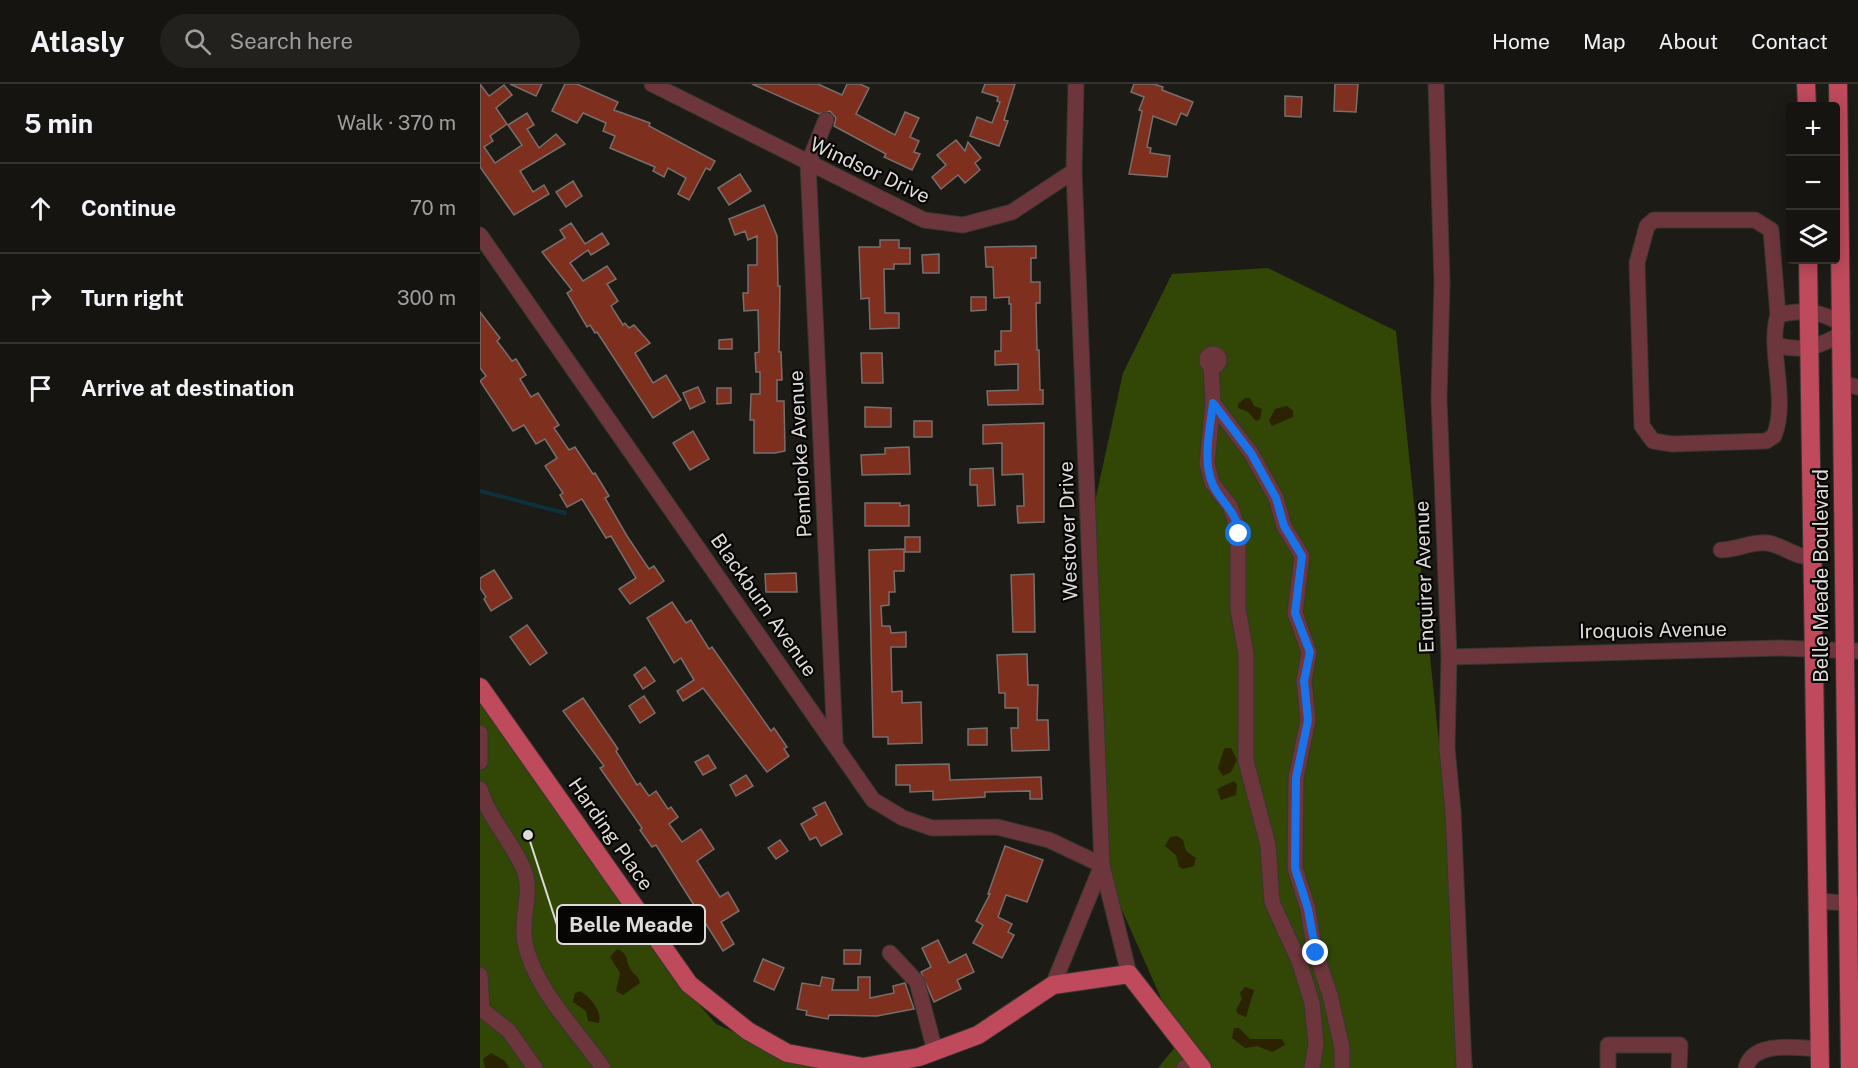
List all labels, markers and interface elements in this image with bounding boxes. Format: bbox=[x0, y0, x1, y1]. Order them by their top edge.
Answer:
search box bbox=[160, 14, 580, 68]
text: Atlasly bbox=[30, 25, 124, 58]
icon: search bbox=[181, 25, 214, 58]
text: Search here bbox=[229, 28, 353, 54]
text: Home bbox=[1492, 29, 1550, 54]
text: Map bbox=[1583, 29, 1626, 54]
text: About bbox=[1659, 29, 1718, 54]
text: Contact bbox=[1751, 29, 1828, 54]
map controls bbox=[1786, 102, 1840, 264]
button: + bbox=[1786, 102, 1840, 156]
text: 5 min bbox=[24, 108, 93, 139]
text: Walk · 370 m bbox=[337, 111, 456, 135]
street label: Windsor Drive bbox=[806, 132, 934, 208]
button: − bbox=[1786, 156, 1840, 210]
icon: ahead bbox=[24, 192, 57, 225]
text: Continue bbox=[81, 195, 176, 221]
text: 70 m bbox=[410, 196, 456, 220]
button: layers bbox=[1786, 210, 1840, 264]
icon: right bbox=[24, 282, 57, 315]
text: Turn right bbox=[81, 285, 184, 311]
text: 300 m bbox=[397, 286, 456, 310]
street label: Pembroke Avenue bbox=[784, 370, 816, 538]
icon: arrive bbox=[24, 372, 57, 405]
text: Arrive at destination bbox=[81, 375, 294, 401]
street label: Westover Drive bbox=[1054, 461, 1082, 601]
street label: Belle Meade Boulevard bbox=[1809, 469, 1833, 683]
street label: Enquirer Avenue bbox=[1409, 500, 1439, 654]
route start bbox=[1225, 520, 1251, 546]
street label: Blackburn Avenue bbox=[706, 529, 822, 681]
street label: Iroquois Avenue bbox=[1579, 617, 1727, 643]
street label: Harding Place bbox=[563, 773, 659, 895]
callout: Belle Meade bbox=[557, 905, 705, 944]
text: Belle Meade bbox=[569, 912, 693, 937]
route end bbox=[1302, 939, 1328, 965]

